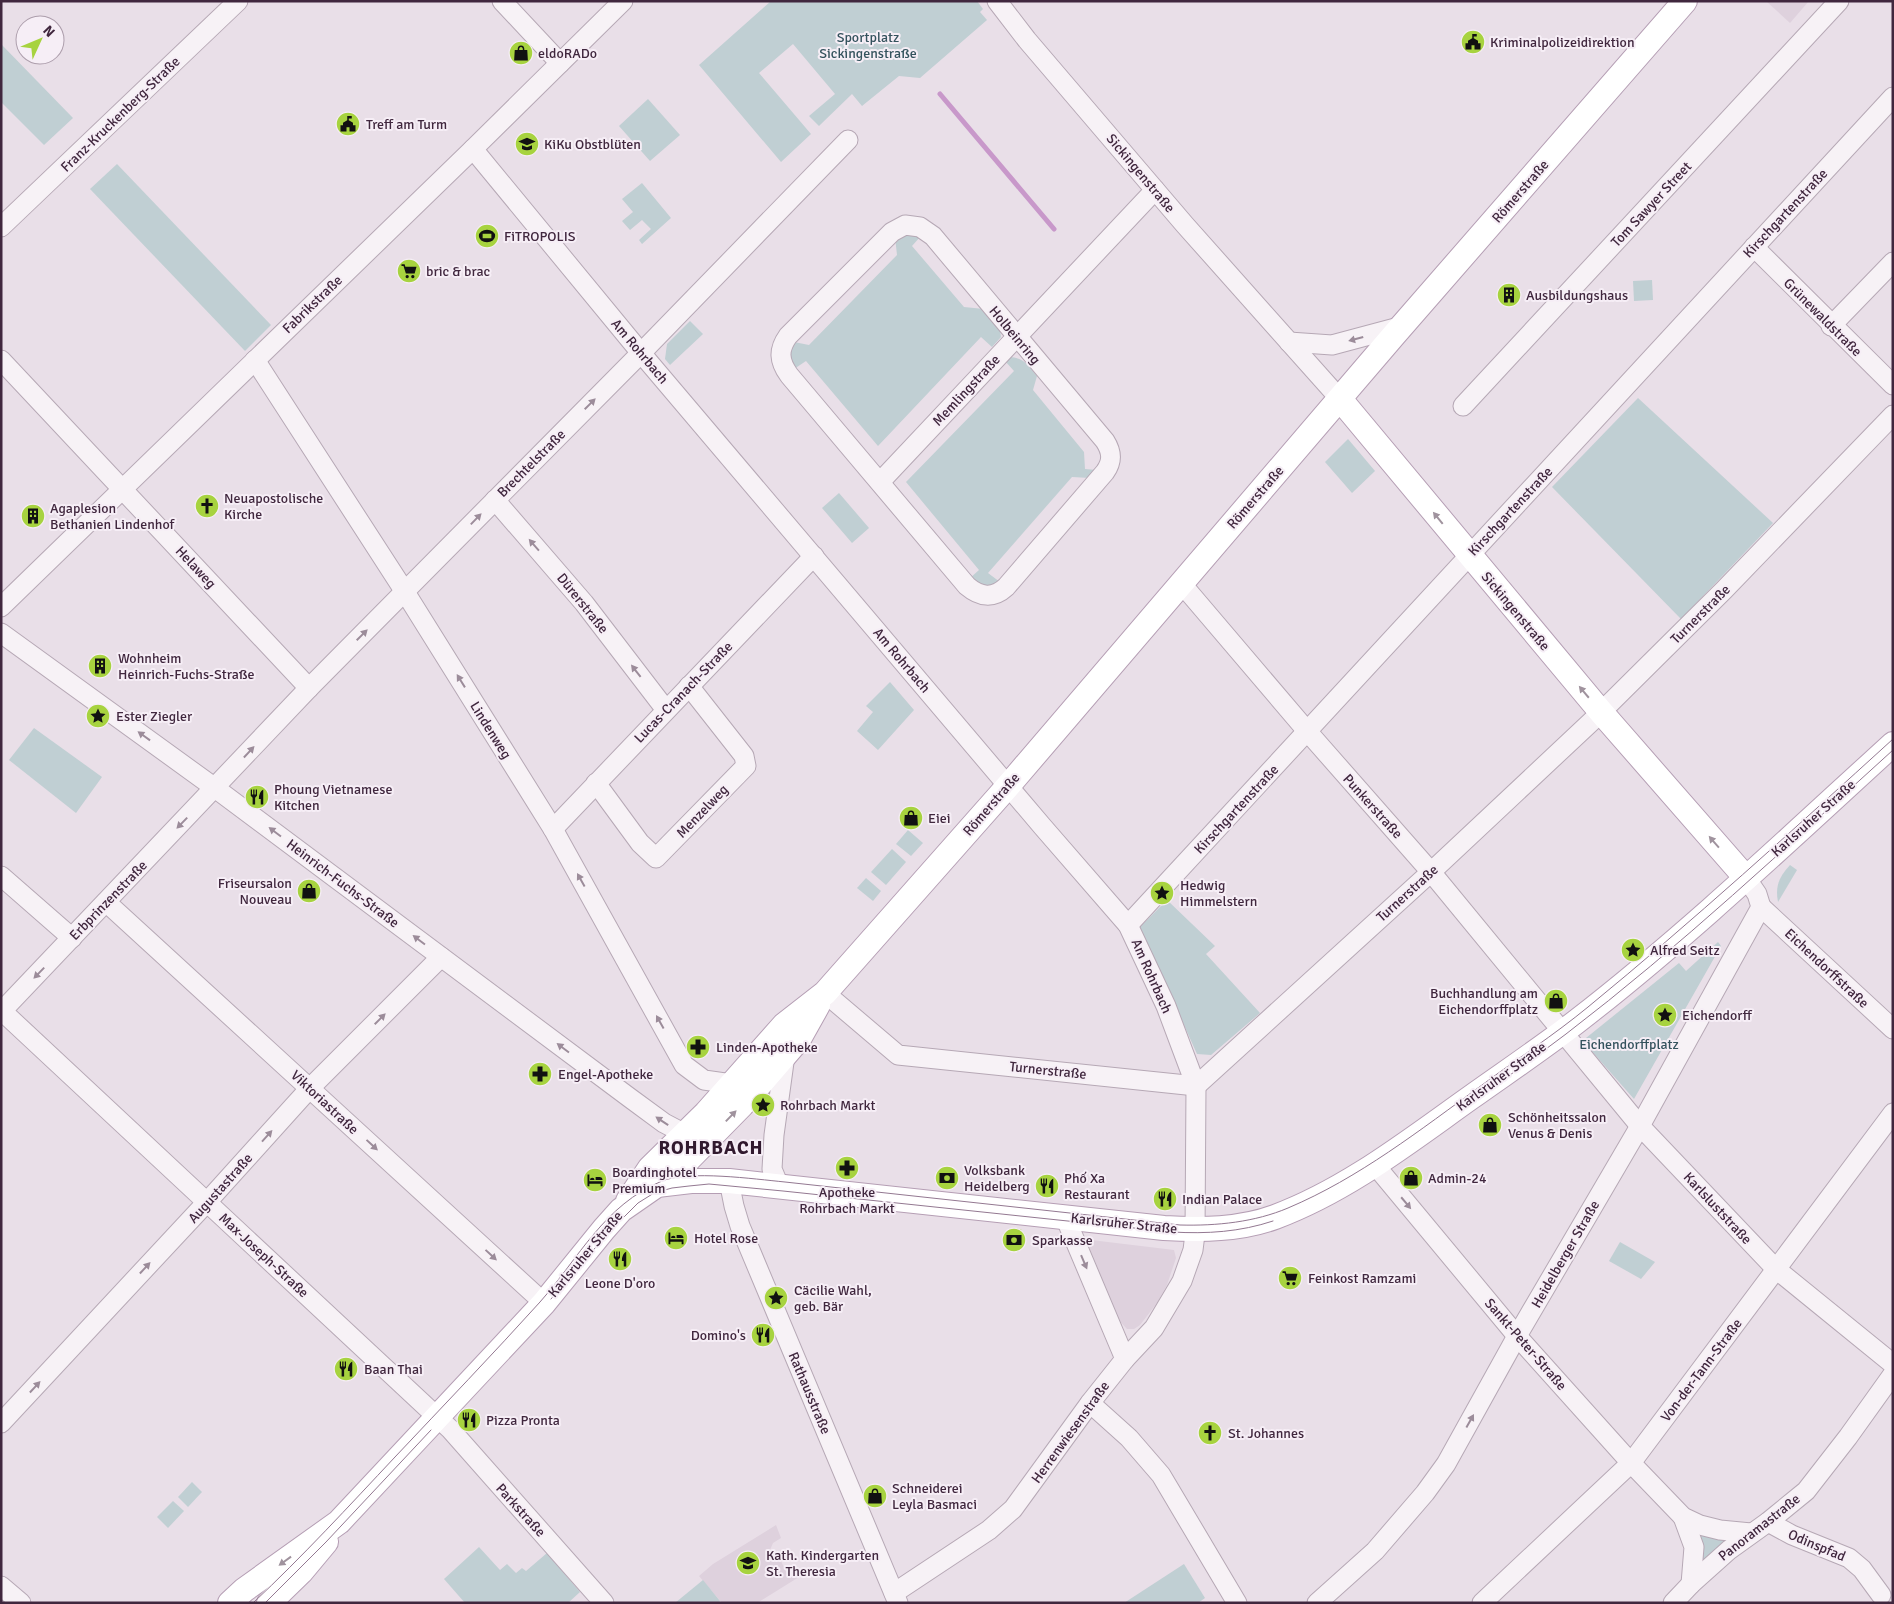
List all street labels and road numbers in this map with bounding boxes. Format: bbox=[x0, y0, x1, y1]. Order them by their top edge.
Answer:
street label: Franz-Kruckenberg-Straße bbox=[57, 53, 183, 176]
street label: Sickingenstraße bbox=[1103, 131, 1178, 216]
street label: Römerstraße bbox=[1488, 156, 1552, 226]
street label: Tom Sawyer Street bbox=[1608, 158, 1695, 250]
street label: Kirschgartenstraße bbox=[1740, 165, 1831, 262]
street label: Fabrikstraße bbox=[279, 272, 346, 337]
street label: Grünewaldstraße bbox=[1780, 275, 1865, 360]
street label: Holbeinring bbox=[985, 303, 1044, 368]
street label: Am Rohrbach bbox=[607, 315, 672, 387]
street label: Memlingstraße bbox=[929, 351, 1004, 430]
street label: Brechtelstraße bbox=[494, 426, 569, 501]
street label: Römerstraße bbox=[1223, 462, 1287, 532]
street label: Kirschgartenstraße bbox=[1465, 463, 1556, 560]
street label: Helaweg bbox=[172, 543, 220, 592]
street label: Sickingenstraße bbox=[1478, 569, 1553, 654]
street label: Dürerstraße bbox=[553, 570, 612, 637]
street label: Turnerstraße bbox=[1667, 581, 1734, 648]
street label: Am Rohrbach bbox=[869, 624, 934, 696]
street label: Lucas-Cranach-Straße bbox=[631, 638, 736, 747]
street label: Lindenweg bbox=[466, 698, 515, 762]
street label: Kirschgartenstraße bbox=[1191, 761, 1282, 858]
street label: Römerstraße bbox=[959, 769, 1023, 839]
street label: Punkerstraße bbox=[1339, 771, 1406, 842]
street label: Karlsruher Straße bbox=[1768, 776, 1859, 861]
street label: Menzelweg bbox=[673, 781, 732, 841]
street label: Heinrich-Fuchs-Straße bbox=[283, 836, 402, 931]
street label: Erbprinzenstraße bbox=[66, 857, 151, 944]
street label: Turnerstraße bbox=[1373, 861, 1442, 926]
street label: Eichendorffstraße bbox=[1781, 925, 1872, 1012]
street label: Am Rohrbach bbox=[1128, 936, 1176, 1016]
street label: Karlsruher Straße bbox=[1453, 1038, 1550, 1115]
street label: Turnerstraße bbox=[1009, 1058, 1087, 1083]
street label: Viktoriastraße bbox=[287, 1067, 362, 1138]
street label: Augustastraße bbox=[185, 1150, 256, 1227]
street label: Karlsluststraße bbox=[1680, 1169, 1755, 1248]
street label: Heidelberger Straße bbox=[1528, 1197, 1603, 1311]
street label: Karlsruher Straße bbox=[544, 1208, 626, 1301]
street label: Max-Joseph-Straße bbox=[215, 1209, 312, 1301]
street label: Karlsruher Straße bbox=[1070, 1209, 1178, 1238]
street label: Sankt-Peter-Straße bbox=[1481, 1295, 1570, 1394]
street label: Von-der-Tann-Straße bbox=[1657, 1315, 1746, 1425]
street label: Rathausstraße bbox=[785, 1350, 834, 1437]
street label: Herrenwiesenstraße bbox=[1028, 1378, 1113, 1487]
street label: Parkstraße bbox=[492, 1480, 549, 1540]
street label: Panoramastraße bbox=[1715, 1490, 1804, 1565]
street label: Odinspfad bbox=[1786, 1526, 1848, 1565]

